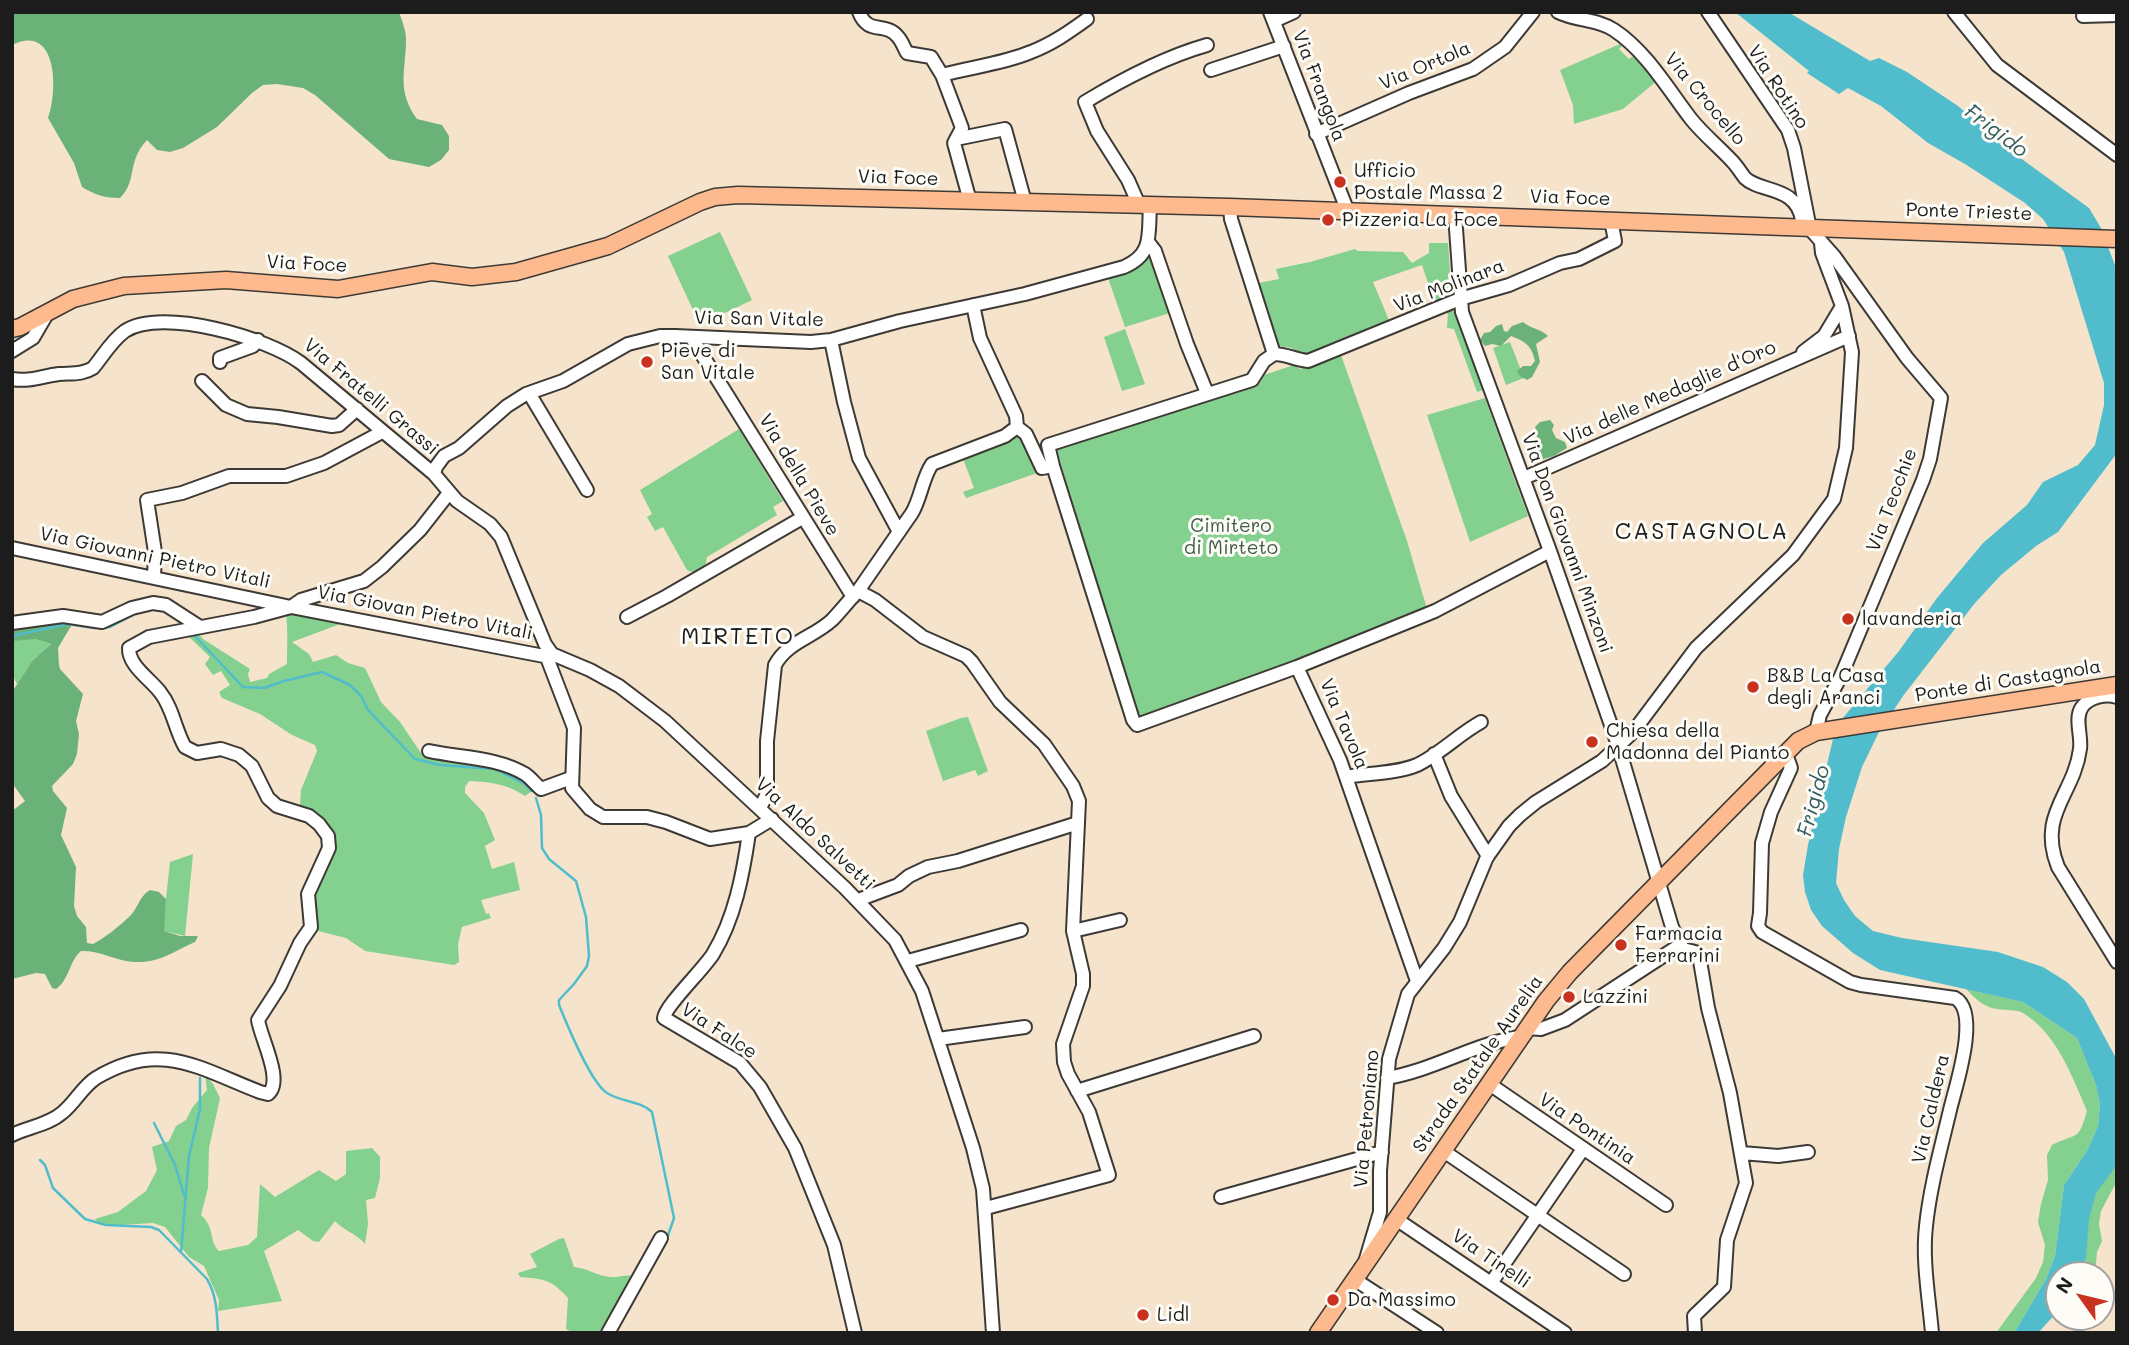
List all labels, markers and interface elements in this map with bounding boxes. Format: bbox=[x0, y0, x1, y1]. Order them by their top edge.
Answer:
street label: Via Frangola bbox=[1287, 27, 1351, 145]
street label: Via Ortola bbox=[1376, 37, 1474, 95]
street label: Via Rotino bbox=[1742, 41, 1814, 133]
street label: Via Crocello bbox=[1660, 48, 1750, 150]
water label: Frigido bbox=[1959, 99, 2033, 163]
place label: Ufficio Postale Massa 2 bbox=[1354, 160, 1503, 204]
street label: Via Foce bbox=[857, 165, 939, 191]
marker: Ufficio Postale Massa 2 bbox=[1332, 174, 1348, 190]
street label: Via Foce bbox=[1529, 185, 1611, 211]
street label: Ponte Trieste bbox=[1905, 198, 2033, 226]
place label: Pizzeria La Foce bbox=[1342, 209, 1498, 231]
marker: Pizzeria La Foce bbox=[1320, 212, 1336, 228]
street label: Via Foce bbox=[266, 251, 348, 277]
street label: Via Molinara bbox=[1390, 254, 1508, 318]
street label: Via San Vitale bbox=[694, 306, 824, 332]
street label: Via Fratelli Grassi bbox=[299, 334, 443, 460]
street label: Via delle Medaglie d'Oro bbox=[1561, 336, 1779, 450]
place label: Pieve di San Vitale bbox=[661, 340, 755, 384]
marker: Pieve di San Vitale bbox=[639, 354, 655, 370]
street label: Via della Pieve bbox=[754, 410, 844, 540]
street label: Via Don Giovanni Minzoni bbox=[1517, 430, 1617, 656]
street label: Via Tecchie bbox=[1862, 445, 1922, 555]
park label: Cimitero di Mirteto bbox=[1184, 515, 1278, 559]
district label: CASTAGNOLA bbox=[1616, 518, 1788, 546]
street label: Via Giovanni Pietro Vitali bbox=[38, 522, 272, 594]
street label: Via Giovan Pietro Vitali bbox=[315, 581, 535, 645]
place label: lavanderia bbox=[1862, 608, 1962, 630]
marker: lavanderia bbox=[1840, 611, 1856, 627]
district label: MIRTETO bbox=[682, 623, 794, 651]
street label: Ponte di Castagnola bbox=[1913, 655, 2103, 707]
place label: B&B La Casa degli Aranci bbox=[1767, 665, 1885, 709]
street label: Via Tavola bbox=[1315, 675, 1373, 773]
marker: B&B La Casa degli Aranci bbox=[1745, 679, 1761, 695]
place label: Chiesa della Madonna del Pianto bbox=[1606, 720, 1789, 764]
marker: Chiesa della Madonna del Pianto bbox=[1584, 734, 1600, 750]
water label: Frigido bbox=[1792, 762, 1836, 840]
street label: Via Aldo Salvetti bbox=[751, 773, 879, 895]
place label: Farmacia Ferrarini bbox=[1635, 923, 1723, 967]
marker: Farmacia Ferrarini bbox=[1613, 937, 1629, 953]
street label: Strada Statale Aurelia bbox=[1408, 971, 1548, 1157]
place label: Lazzini bbox=[1583, 986, 1648, 1008]
marker: Lazzini bbox=[1561, 989, 1577, 1005]
street label: Via Falce bbox=[677, 998, 761, 1064]
street label: Via Petroniano bbox=[1350, 1049, 1384, 1189]
street label: Via Caldera bbox=[1907, 1052, 1955, 1166]
street label: Via Pontinia bbox=[1534, 1088, 1640, 1170]
street label: Via Tinelli bbox=[1447, 1224, 1535, 1294]
north arrow bbox=[2045, 1261, 2115, 1331]
text: N bbox=[2049, 1272, 2078, 1298]
place label: Da Massimo bbox=[1347, 1289, 1456, 1311]
marker: Da Massimo bbox=[1325, 1292, 1341, 1308]
place label: Lidl bbox=[1157, 1304, 1190, 1326]
marker: Lidl bbox=[1135, 1307, 1151, 1323]

